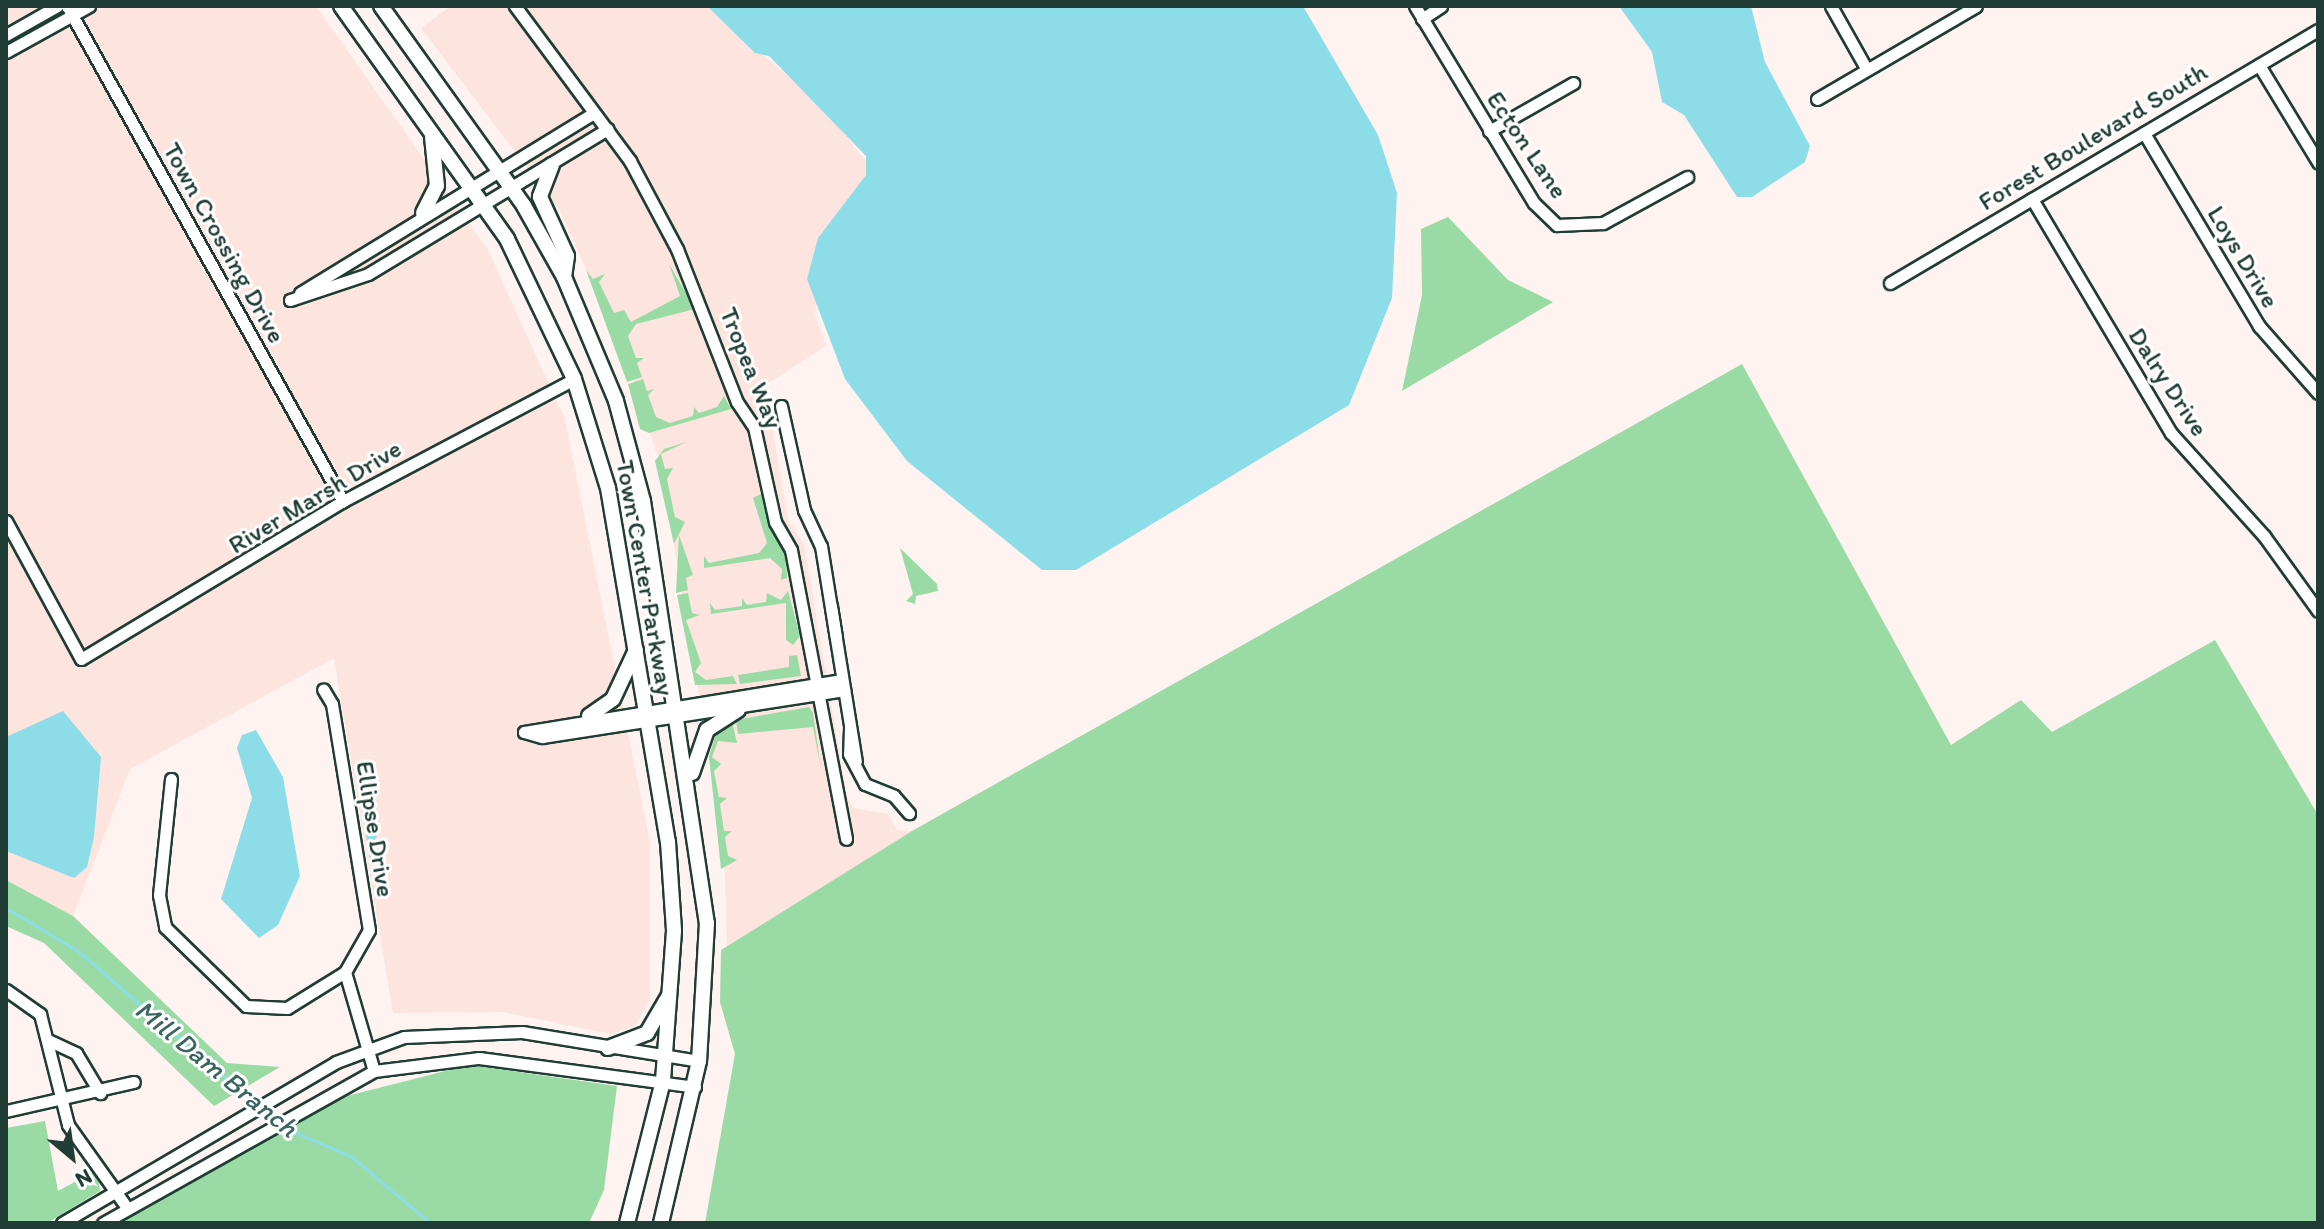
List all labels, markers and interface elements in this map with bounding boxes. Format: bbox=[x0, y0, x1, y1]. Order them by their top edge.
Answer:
street label: Forest Boulevard South bbox=[1973, 56, 2213, 218]
street label: Ecton Lane bbox=[1479, 85, 1575, 205]
street label: Town Crossing Drive bbox=[156, 137, 292, 349]
street label: Loys Drive bbox=[2200, 200, 2286, 314]
street label: Tropea Way bbox=[713, 303, 789, 433]
street label: Dalry Drive bbox=[2121, 321, 2215, 443]
street label: River Marsh Drive bbox=[223, 433, 407, 561]
street label: Town Center Parkway bbox=[609, 458, 681, 698]
street label: Ellipse Drive bbox=[349, 758, 401, 900]
water label: Mill Dam Branch bbox=[128, 992, 306, 1144]
north arrow bbox=[32, 1117, 112, 1197]
text: N bbox=[71, 1163, 97, 1194]

